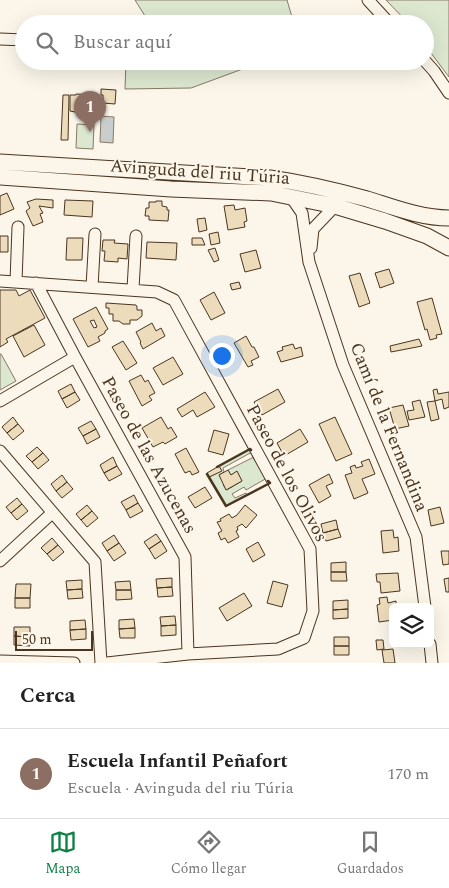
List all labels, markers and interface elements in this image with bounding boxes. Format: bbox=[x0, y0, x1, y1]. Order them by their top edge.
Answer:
search box bbox=[15, 15, 434, 70]
text: Buscar aquí bbox=[73, 28, 172, 57]
icon: search bbox=[33, 29, 61, 57]
pin: 1 bbox=[74, 91, 106, 132]
street label: Avinguda del riu Túria bbox=[109, 152, 291, 192]
street label: Camí de la Fernandina bbox=[343, 338, 435, 516]
your location bbox=[209, 343, 235, 369]
street label: Paseo de las Azucenas bbox=[94, 371, 204, 539]
street label: Paseo de los Olivos bbox=[239, 399, 335, 547]
map controls bbox=[389, 603, 434, 648]
button: layers bbox=[389, 603, 434, 648]
scale bar bbox=[15, 628, 92, 651]
text: 50 m bbox=[22, 629, 52, 650]
text: Cerca bbox=[20, 680, 75, 712]
text: Escuela Infantil Peñafort bbox=[67, 747, 288, 776]
text: 1 bbox=[32, 762, 40, 786]
text: 170 m bbox=[387, 762, 429, 786]
text: Escuela · Avinguda del riu Túria bbox=[67, 776, 294, 800]
tab: Mapa bbox=[45, 828, 80, 879]
tab: Cómo llegar bbox=[171, 828, 246, 879]
tab: Guardados bbox=[337, 828, 404, 879]

